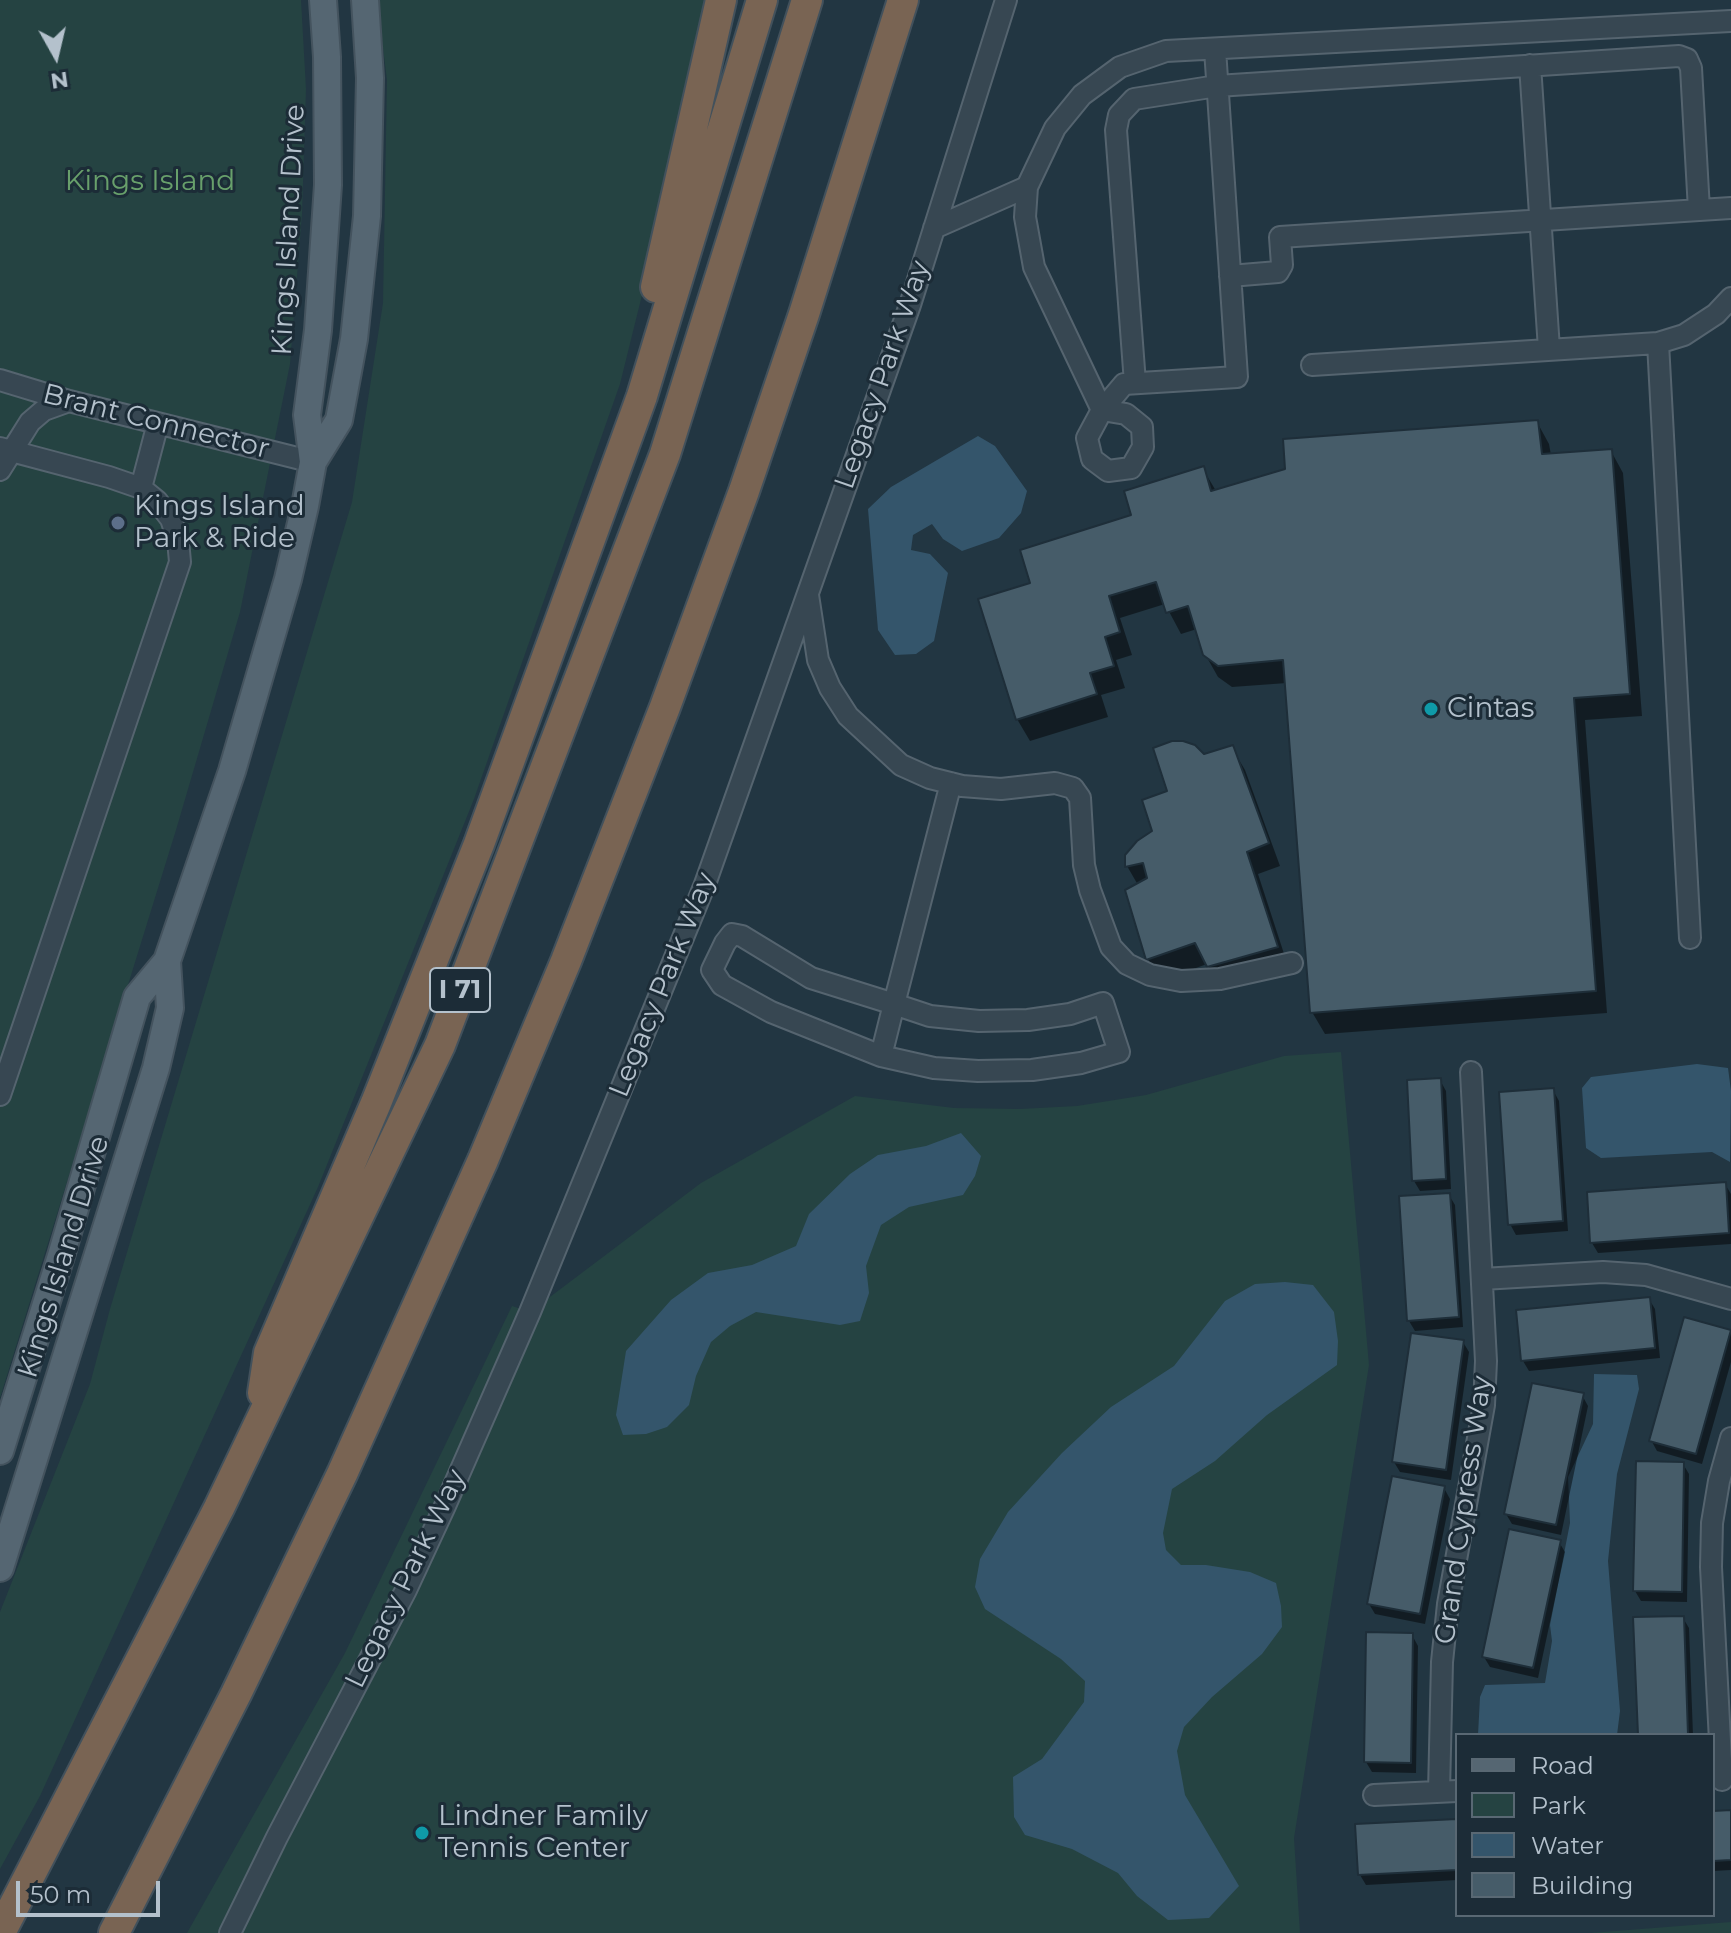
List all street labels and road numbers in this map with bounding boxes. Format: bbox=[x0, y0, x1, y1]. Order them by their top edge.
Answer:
street label: Kings Island Drive bbox=[266, 104, 312, 356]
street label: Legacy Park Way bbox=[828, 257, 938, 493]
street label: Brant Connector bbox=[39, 378, 273, 466]
street label: Legacy Park Way bbox=[603, 868, 723, 1102]
road number: I 71 bbox=[430, 968, 490, 1012]
street label: Kings Island Drive bbox=[11, 1132, 117, 1382]
street label: Grand Cypress Way bbox=[1429, 1374, 1499, 1646]
street label: Legacy Park Way bbox=[339, 1464, 473, 1694]

